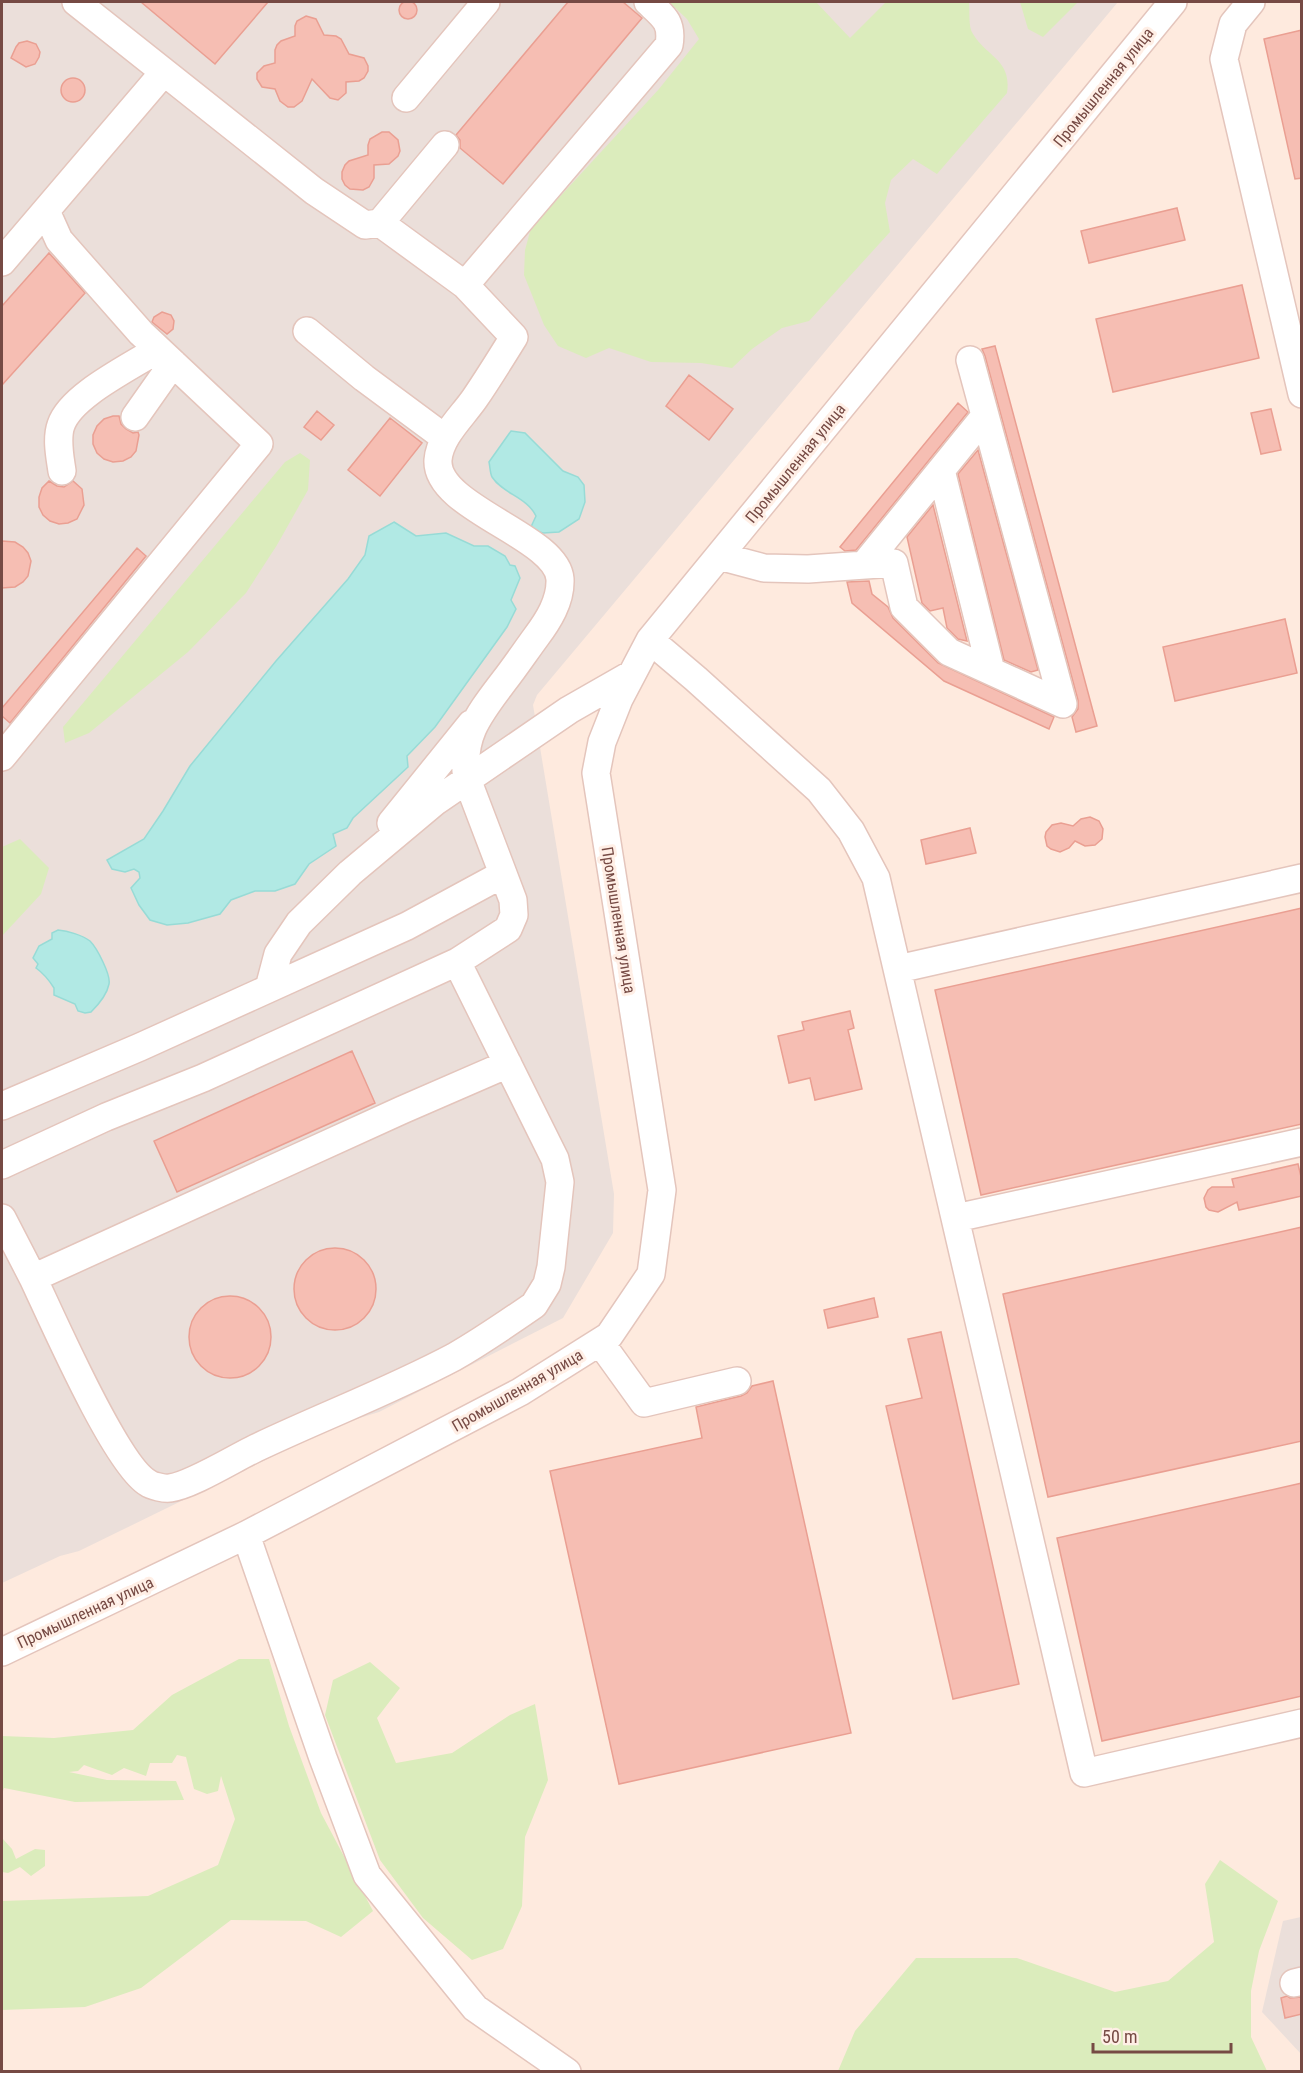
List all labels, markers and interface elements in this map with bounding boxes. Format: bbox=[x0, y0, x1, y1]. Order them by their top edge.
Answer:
street label: Промышленная улица bbox=[1049, 24, 1157, 151]
street label: Промышленная улица bbox=[741, 400, 849, 527]
street label: Промышленная улица bbox=[598, 845, 639, 995]
street label: Промышленная улица bbox=[448, 1345, 586, 1436]
street label: Промышленная улица bbox=[14, 1573, 156, 1652]
scale bar bbox=[1093, 2016, 1231, 2054]
text: 50 m bbox=[1102, 2026, 1137, 2047]

